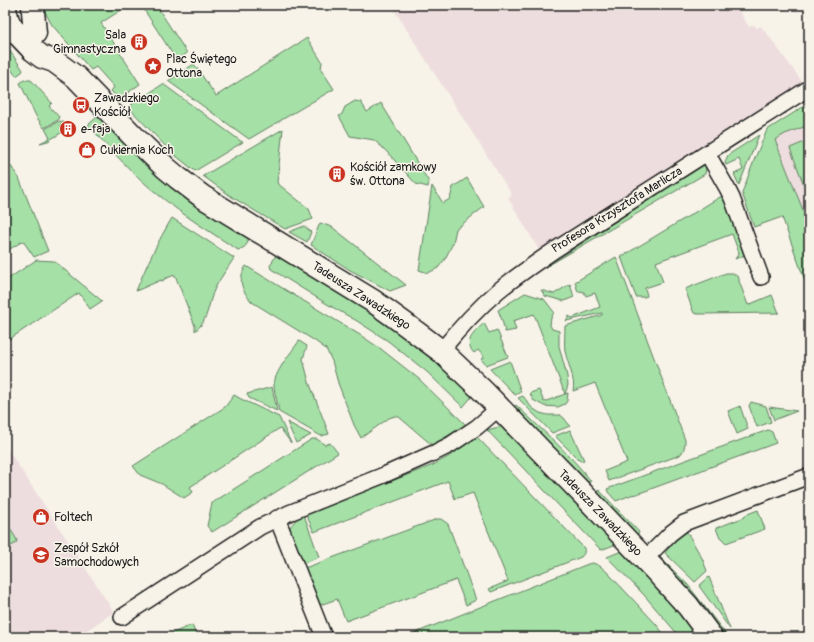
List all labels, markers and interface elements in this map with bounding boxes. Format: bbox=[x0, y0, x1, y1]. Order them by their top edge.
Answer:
place label: Sala Gimnastyczna bbox=[53, 28, 126, 57]
building icon: Sala Gimnastyczna bbox=[129, 32, 149, 52]
place label: Plac Świętego Ottona bbox=[166, 51, 237, 81]
place icon: Plac Świętego Ottona bbox=[143, 56, 163, 76]
place label: Zawadzkiego Kościół bbox=[94, 91, 160, 120]
bus stop icon: Zawadzkiego Kościół bbox=[71, 95, 91, 115]
building icon: e-faja bbox=[58, 119, 78, 139]
place label: e-faja bbox=[81, 122, 111, 137]
shop icon: Cukiernia Koch bbox=[77, 140, 97, 160]
place label: Cukiernia Koch bbox=[100, 143, 174, 158]
place label: Kościół zamkowy św. Ottona bbox=[350, 160, 436, 189]
street label: Profesora Krzysztofa Marlicza bbox=[549, 163, 685, 256]
building icon: Kościół zamkowy św. Ottona bbox=[327, 164, 347, 184]
street label: Tadeusza Zawadzkiego bbox=[309, 259, 414, 334]
street label: Tadeusza Zawadzkiego bbox=[555, 467, 646, 560]
shop icon: Foltech bbox=[31, 507, 51, 527]
place label: Foltech bbox=[54, 510, 93, 525]
place label: Zespół Szkół Samochodowych bbox=[54, 541, 139, 570]
school or university icon: Zespół Szkół Samochodowych bbox=[31, 545, 51, 565]

